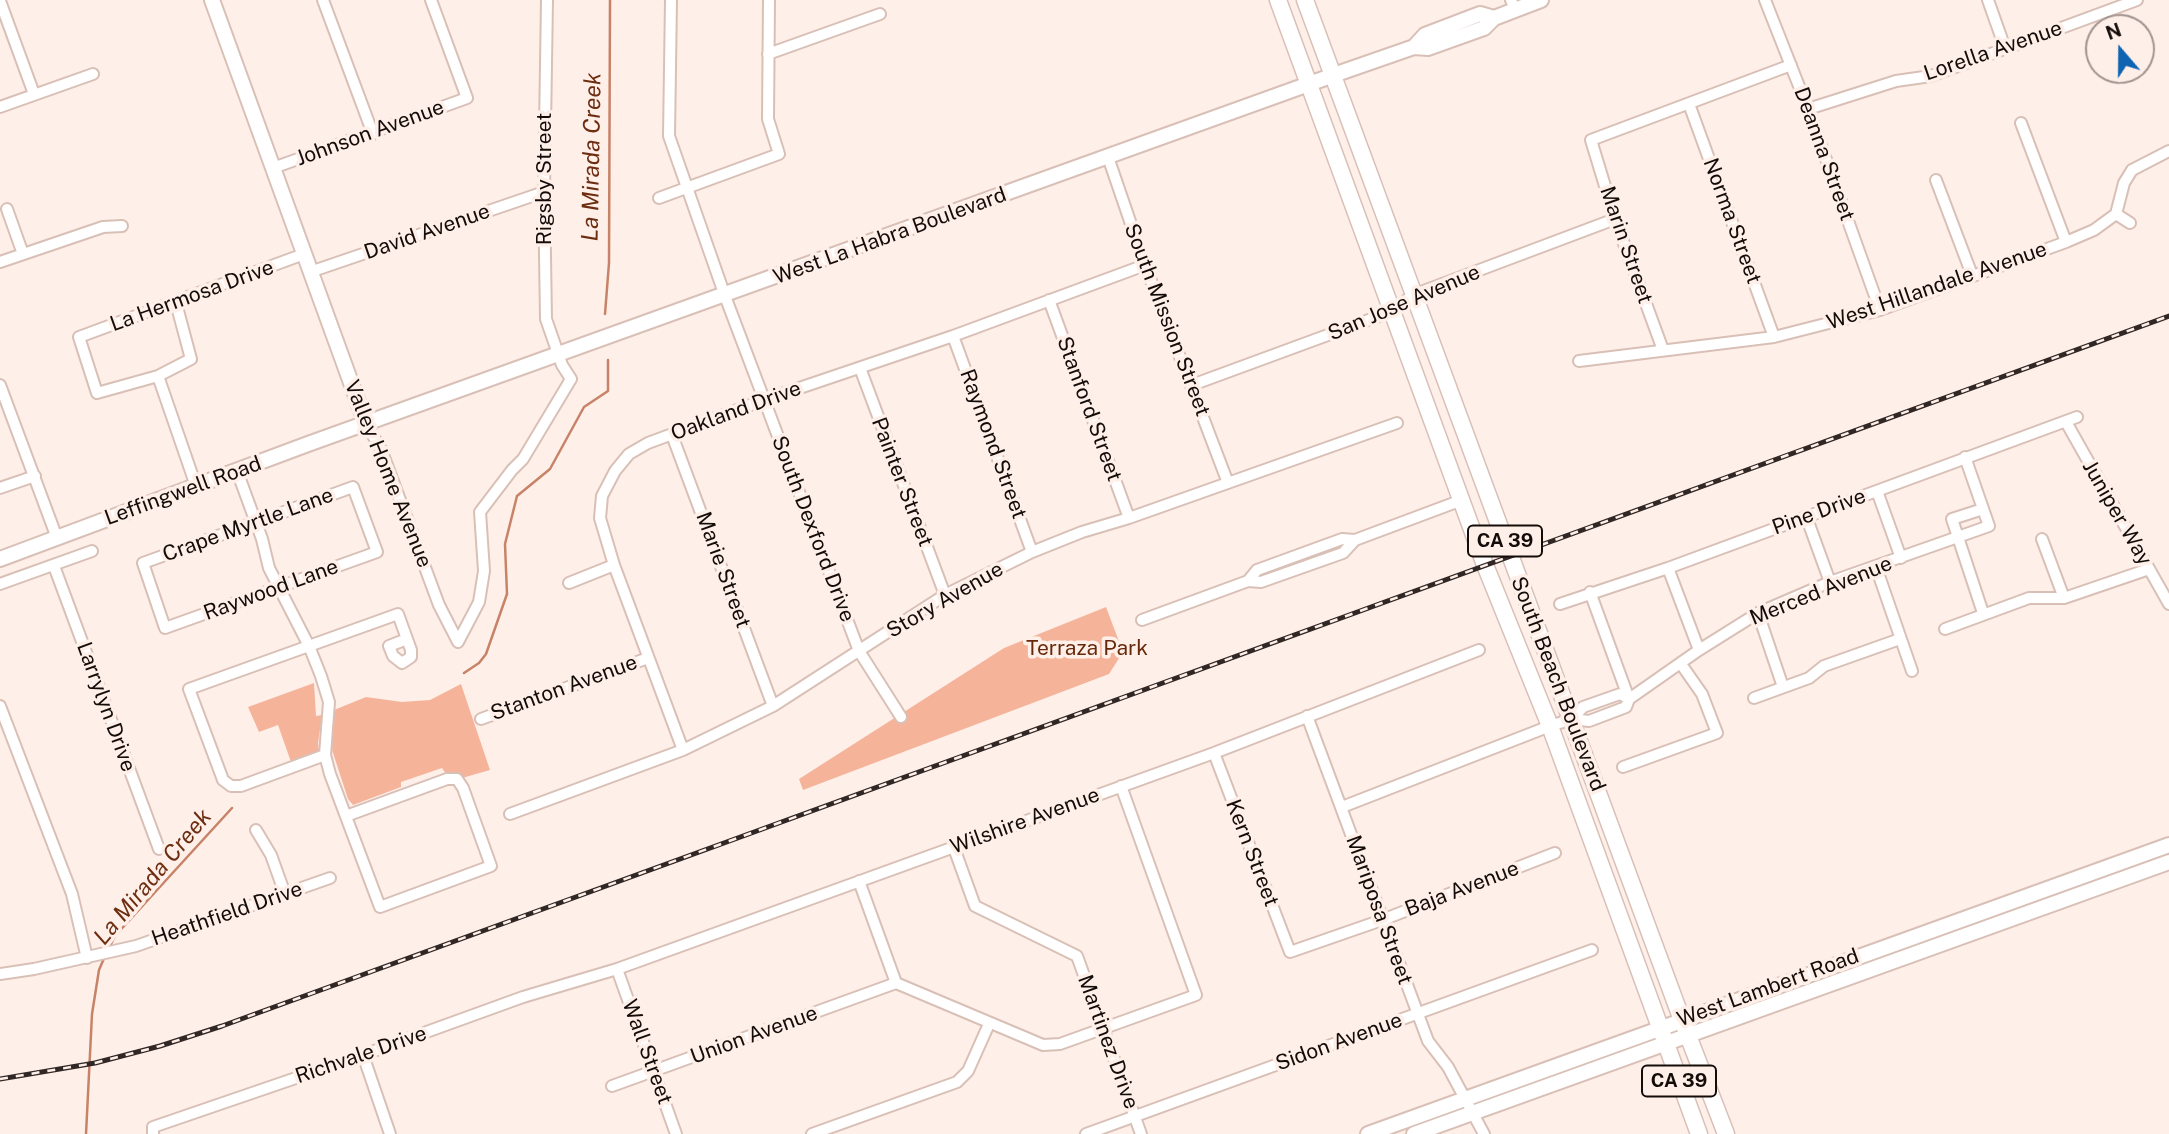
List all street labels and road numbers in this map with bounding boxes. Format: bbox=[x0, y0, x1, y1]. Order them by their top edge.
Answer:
street label: Lorella Avenue bbox=[1921, 16, 2065, 86]
street label: Deanna Street bbox=[1788, 84, 1860, 224]
street label: Johnson Avenue bbox=[292, 94, 448, 172]
street label: Rigsby Street bbox=[532, 113, 558, 245]
street label: Norma Street bbox=[1698, 155, 1766, 287]
street label: West La Habra Boulevard bbox=[770, 182, 1010, 290]
street label: Marin Street bbox=[1594, 183, 1658, 307]
street label: David Avenue bbox=[361, 199, 493, 265]
street label: South Mission Street bbox=[1119, 220, 1215, 420]
street label: West Hillandale Avenue bbox=[1824, 236, 2050, 336]
street label: La Hermosa Drive bbox=[107, 255, 277, 337]
street label: San Jose Avenue bbox=[1324, 260, 1484, 346]
street label: Stanford Street bbox=[1051, 333, 1127, 485]
street label: Raymond Street bbox=[954, 366, 1032, 522]
street label: Oakland Drive bbox=[668, 376, 804, 446]
street label: Valley Home Avenue bbox=[339, 377, 437, 571]
street label: Painter Street bbox=[866, 414, 938, 550]
street label: South Dexford Drive bbox=[766, 432, 860, 626]
street label: Leffingwell Road bbox=[101, 451, 265, 531]
street label: Juniper Way bbox=[2077, 456, 2157, 570]
street label: Crape Myrtle Lane bbox=[159, 482, 337, 568]
street label: Pine Drive bbox=[1769, 483, 1869, 541]
street label: Marie Street bbox=[690, 508, 756, 632]
road number: CA 39 bbox=[1468, 526, 1542, 556]
street label: Merced Avenue bbox=[1746, 551, 1896, 631]
street label: Raywood Lane bbox=[200, 554, 342, 626]
street label: Story Avenue bbox=[882, 556, 1008, 644]
street label: South Beach Boulevard bbox=[1505, 573, 1611, 795]
street label: Larrylyn Drive bbox=[71, 639, 141, 775]
street label: Stanton Avenue bbox=[487, 650, 641, 726]
street label: Wilshire Avenue bbox=[947, 782, 1103, 860]
street label: Kern Street bbox=[1220, 796, 1284, 910]
street label: Mariposa Street bbox=[1340, 832, 1418, 988]
street label: Baja Avenue bbox=[1401, 856, 1523, 922]
street label: Heathfield Drive bbox=[148, 876, 306, 952]
street label: West Lambert Road bbox=[1674, 943, 1862, 1033]
street label: Martinez Drive bbox=[1072, 972, 1144, 1112]
street label: Wall Street bbox=[616, 996, 678, 1108]
street label: Union Avenue bbox=[687, 1000, 821, 1070]
street label: Sidon Avenue bbox=[1272, 1007, 1406, 1077]
street label: Richvale Drive bbox=[292, 1021, 430, 1089]
road number: CA 39 bbox=[1642, 1065, 1716, 1096]

